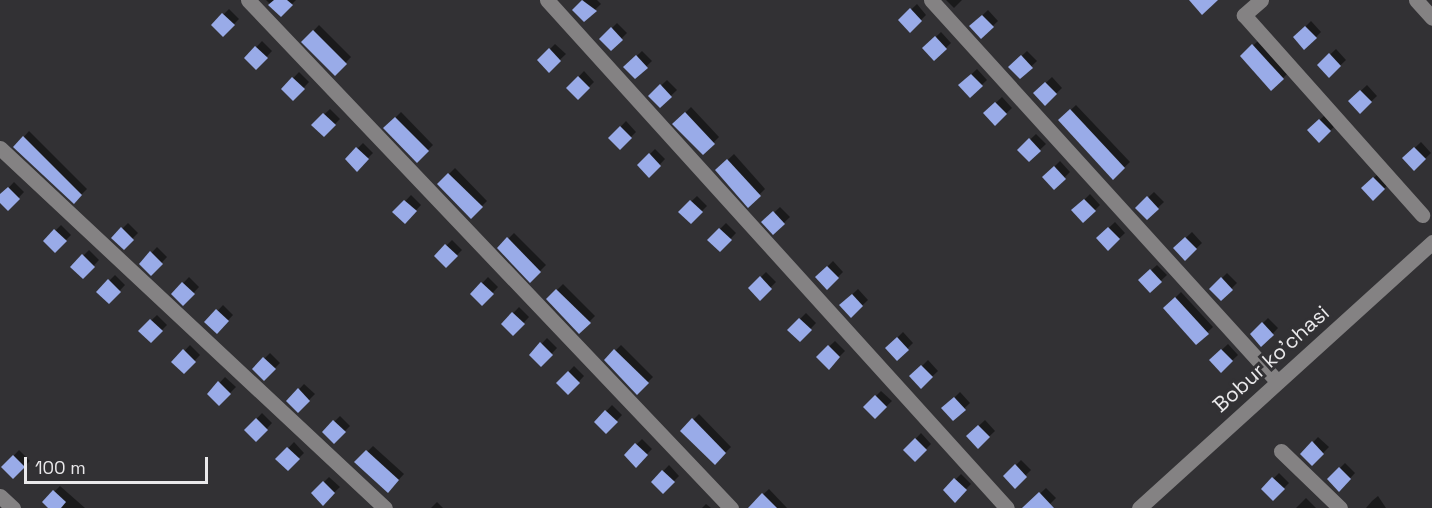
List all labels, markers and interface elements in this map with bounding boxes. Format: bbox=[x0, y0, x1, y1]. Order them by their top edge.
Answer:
street label: Bobur ko'chasi bbox=[1208, 300, 1334, 418]
scale bar bbox=[27, 445, 212, 483]
text: 100 m bbox=[35, 456, 86, 479]

